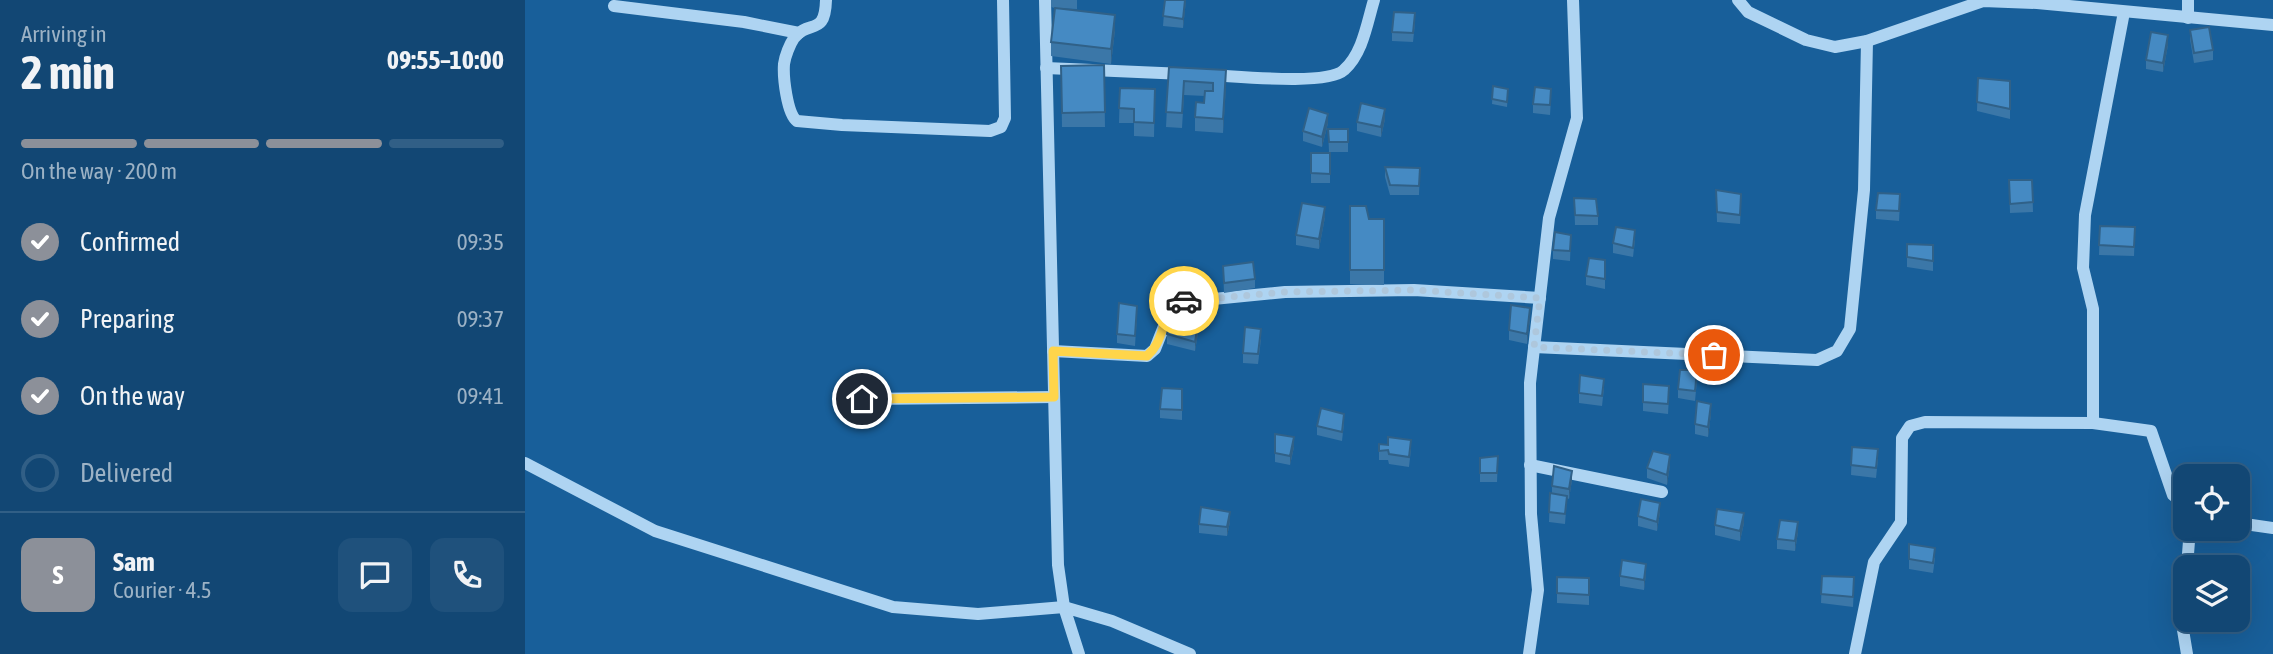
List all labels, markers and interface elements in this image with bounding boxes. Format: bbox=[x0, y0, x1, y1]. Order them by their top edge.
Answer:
text: Arriving in bbox=[21, 21, 107, 47]
text: 09:55–10:00 bbox=[387, 45, 504, 75]
text: 2 min bbox=[21, 46, 115, 99]
text: On the way · 200 m bbox=[21, 158, 177, 184]
icon: check bbox=[21, 223, 59, 261]
text: Confirmed bbox=[80, 227, 180, 257]
text: 09:35 bbox=[457, 229, 504, 255]
courier bbox=[1149, 266, 1219, 336]
icon: car bbox=[1165, 282, 1203, 320]
icon: check bbox=[21, 300, 59, 338]
text: Preparing bbox=[80, 304, 174, 334]
text: 09:37 bbox=[457, 306, 504, 332]
pin bbox=[1684, 325, 1744, 385]
icon: bag bbox=[1695, 336, 1733, 374]
pin bbox=[832, 369, 892, 429]
icon: check bbox=[21, 377, 59, 415]
icon: home bbox=[843, 380, 881, 418]
text: On the way bbox=[80, 381, 185, 411]
text: 09:41 bbox=[457, 383, 504, 409]
text: Delivered bbox=[80, 458, 173, 488]
map controls bbox=[2173, 464, 2250, 632]
button: locate bbox=[2173, 464, 2250, 541]
button: chat bbox=[338, 538, 412, 612]
button: phone bbox=[430, 538, 504, 612]
text: Sam bbox=[113, 547, 155, 577]
button: layers bbox=[2173, 555, 2250, 632]
text: S bbox=[53, 560, 63, 590]
text: Courier · 4.5 bbox=[113, 577, 212, 603]

